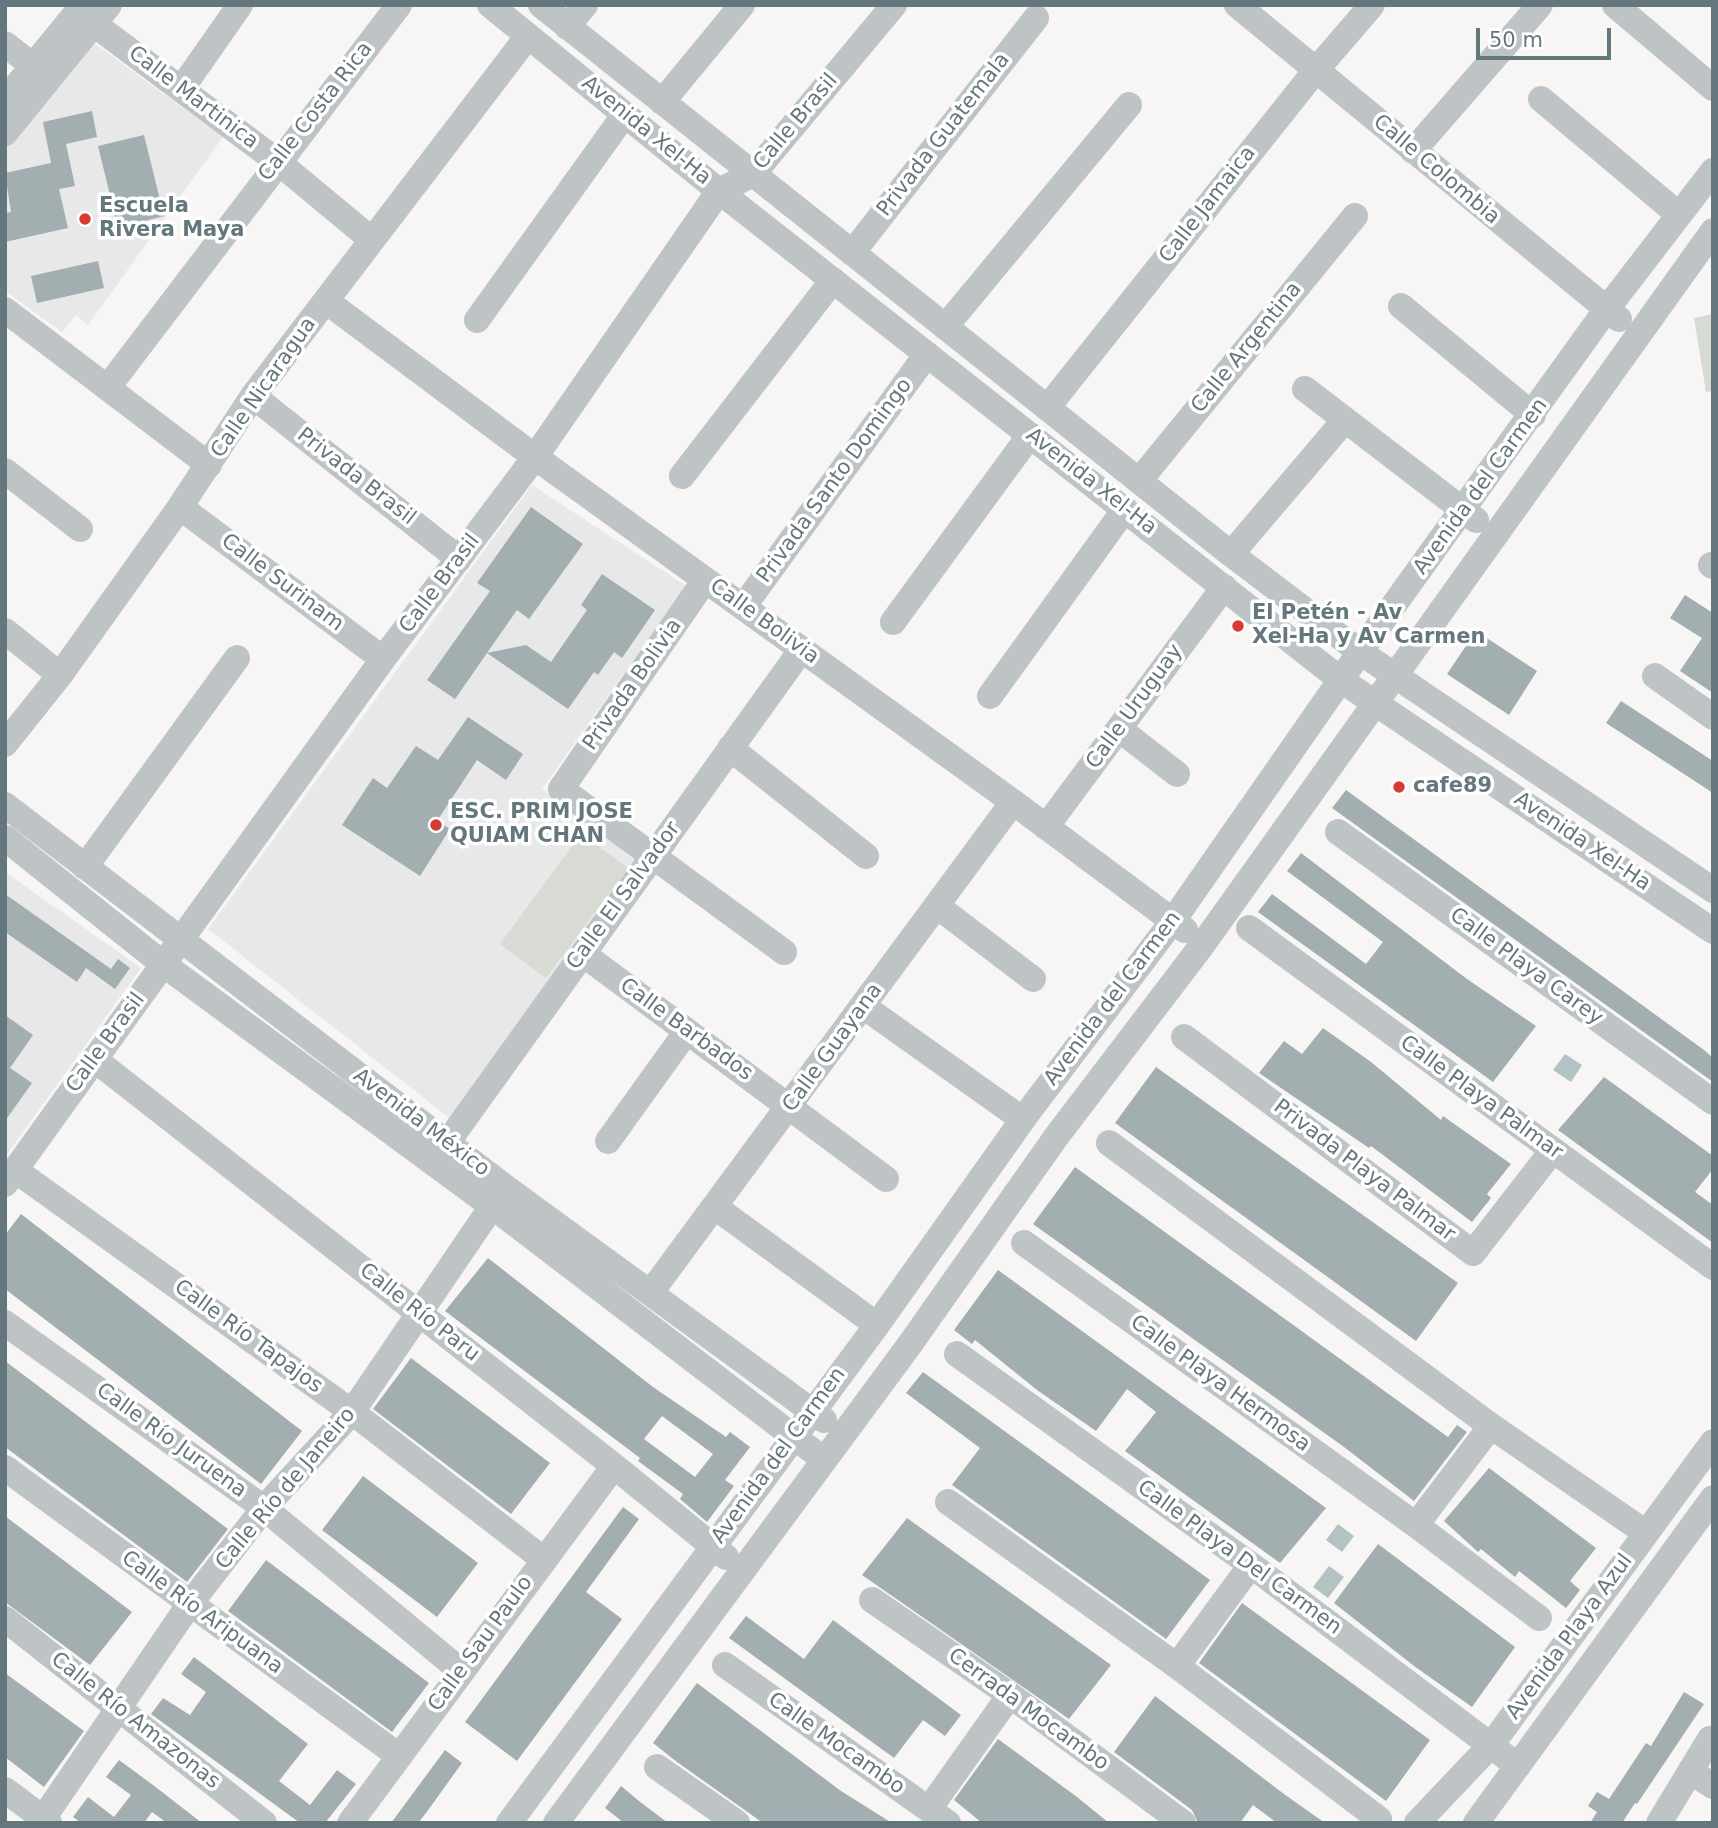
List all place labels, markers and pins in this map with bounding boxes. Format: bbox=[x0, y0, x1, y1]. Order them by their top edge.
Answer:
place label: Escuela Rivera Maya bbox=[99, 194, 244, 244]
marker: Escuela Rivera Maya bbox=[77, 211, 93, 227]
place label: El Petén - Av Xel-Ha y Av Carmen bbox=[1252, 601, 1485, 651]
marker: El Petén - Av Xel-Ha y Av Carmen bbox=[1230, 618, 1246, 634]
place label: cafe89 bbox=[1413, 774, 1492, 800]
marker: cafe89 bbox=[1391, 779, 1407, 795]
place label: ESC. PRIM JOSE QUIAM CHAN bbox=[450, 800, 633, 850]
marker: ESC. PRIM JOSE QUIAM CHAN bbox=[428, 817, 444, 833]

